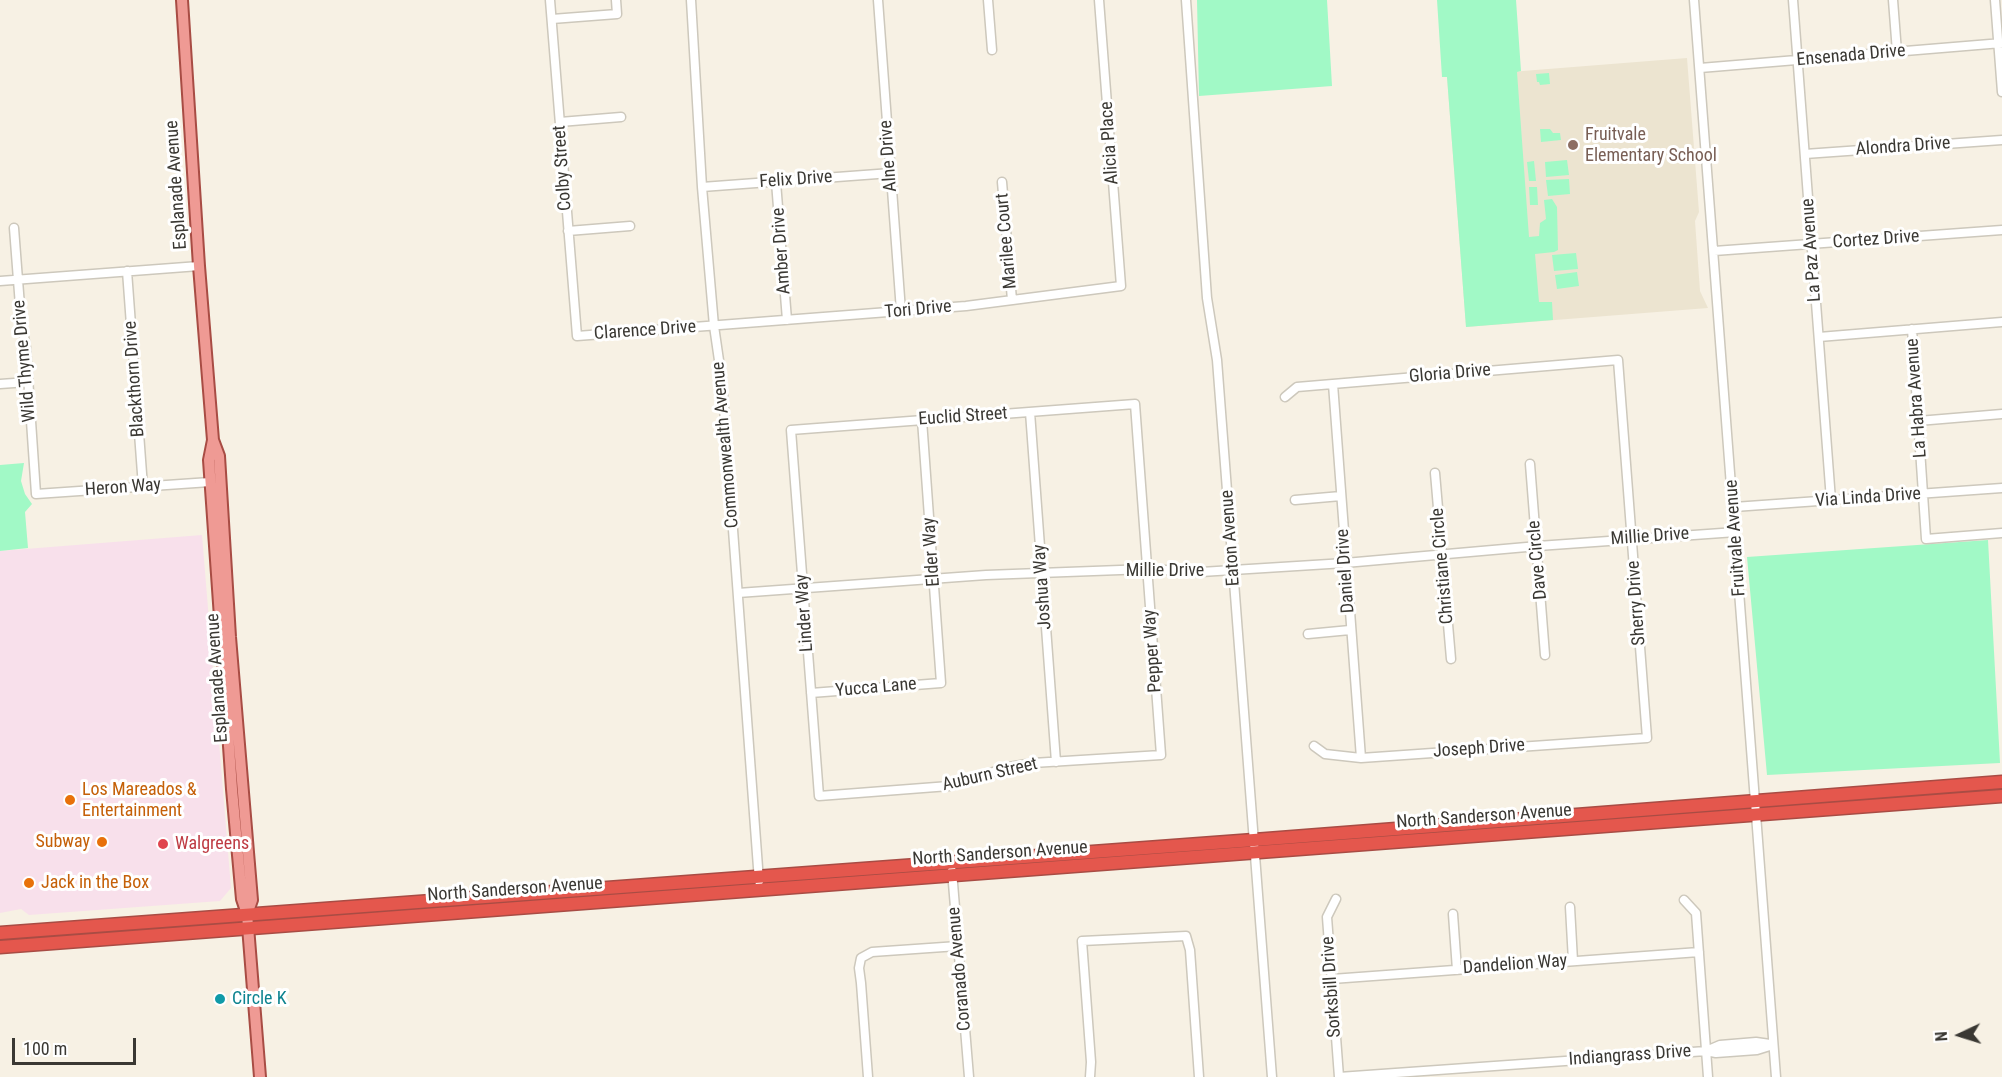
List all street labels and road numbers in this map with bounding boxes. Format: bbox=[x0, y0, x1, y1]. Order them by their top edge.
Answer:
street label: Ensenada Drive bbox=[1796, 40, 1906, 72]
street label: Alicia Place bbox=[1096, 101, 1124, 185]
street label: Alne Drive bbox=[876, 119, 902, 193]
street label: Esplanade Avenue bbox=[162, 120, 192, 250]
street label: Colby Street bbox=[549, 124, 577, 212]
street label: Alondra Drive bbox=[1855, 133, 1951, 161]
street label: Felix Drive bbox=[759, 167, 833, 193]
street label: Marilee Court bbox=[992, 192, 1022, 290]
street label: La Paz Avenue bbox=[1798, 198, 1826, 302]
street label: Amber Drive bbox=[768, 207, 796, 295]
street label: Cortez Drive bbox=[1832, 226, 1920, 254]
street label: Tori Drive bbox=[884, 296, 952, 324]
street label: Wild Thyme Drive bbox=[9, 299, 41, 423]
street label: Clarence Drive bbox=[593, 317, 697, 345]
street label: Blackthorn Drive bbox=[120, 320, 150, 438]
street label: La Habra Avenue bbox=[1902, 338, 1932, 458]
street label: Gloria Drive bbox=[1408, 360, 1492, 388]
street label: Commonwealth Avenue bbox=[708, 361, 744, 529]
street label: Euclid Street bbox=[918, 403, 1008, 431]
street label: Heron Way bbox=[84, 475, 162, 501]
street label: Fruitvale Avenue bbox=[1721, 479, 1751, 597]
street label: Via Linda Drive bbox=[1814, 484, 1922, 512]
street label: Eaton Avenue bbox=[1217, 489, 1245, 587]
street label: Christiane Circle bbox=[1427, 507, 1459, 625]
street label: Elder Way bbox=[919, 517, 945, 587]
street label: Dave Circle bbox=[1524, 519, 1552, 601]
street label: Millie Drive bbox=[1610, 523, 1690, 551]
street label: Daniel Drive bbox=[1332, 528, 1360, 614]
street label: Joshua Way bbox=[1029, 544, 1057, 630]
street label: Millie Drive bbox=[1126, 560, 1204, 582]
street label: Sherry Drive bbox=[1623, 560, 1651, 646]
street label: Linder Way bbox=[792, 573, 818, 653]
street label: Pepper Way bbox=[1139, 609, 1167, 693]
street label: Esplanade Avenue bbox=[203, 613, 233, 743]
street label: Yucca Lane bbox=[834, 674, 918, 702]
street label: Joseph Drive bbox=[1432, 735, 1526, 763]
street label: Auburn Street bbox=[940, 754, 1040, 796]
street label: North Sanderson Avenue bbox=[1396, 800, 1572, 834]
street label: North Sanderson Avenue bbox=[912, 837, 1088, 871]
street label: North Sanderson Avenue bbox=[427, 873, 603, 907]
street label: Coranado Avenue bbox=[944, 906, 976, 1032]
street label: Sorksbill Drive bbox=[1318, 936, 1346, 1038]
street label: Dandelion Way bbox=[1462, 951, 1568, 979]
street label: Indiangrass Drive bbox=[1568, 1041, 1692, 1071]

